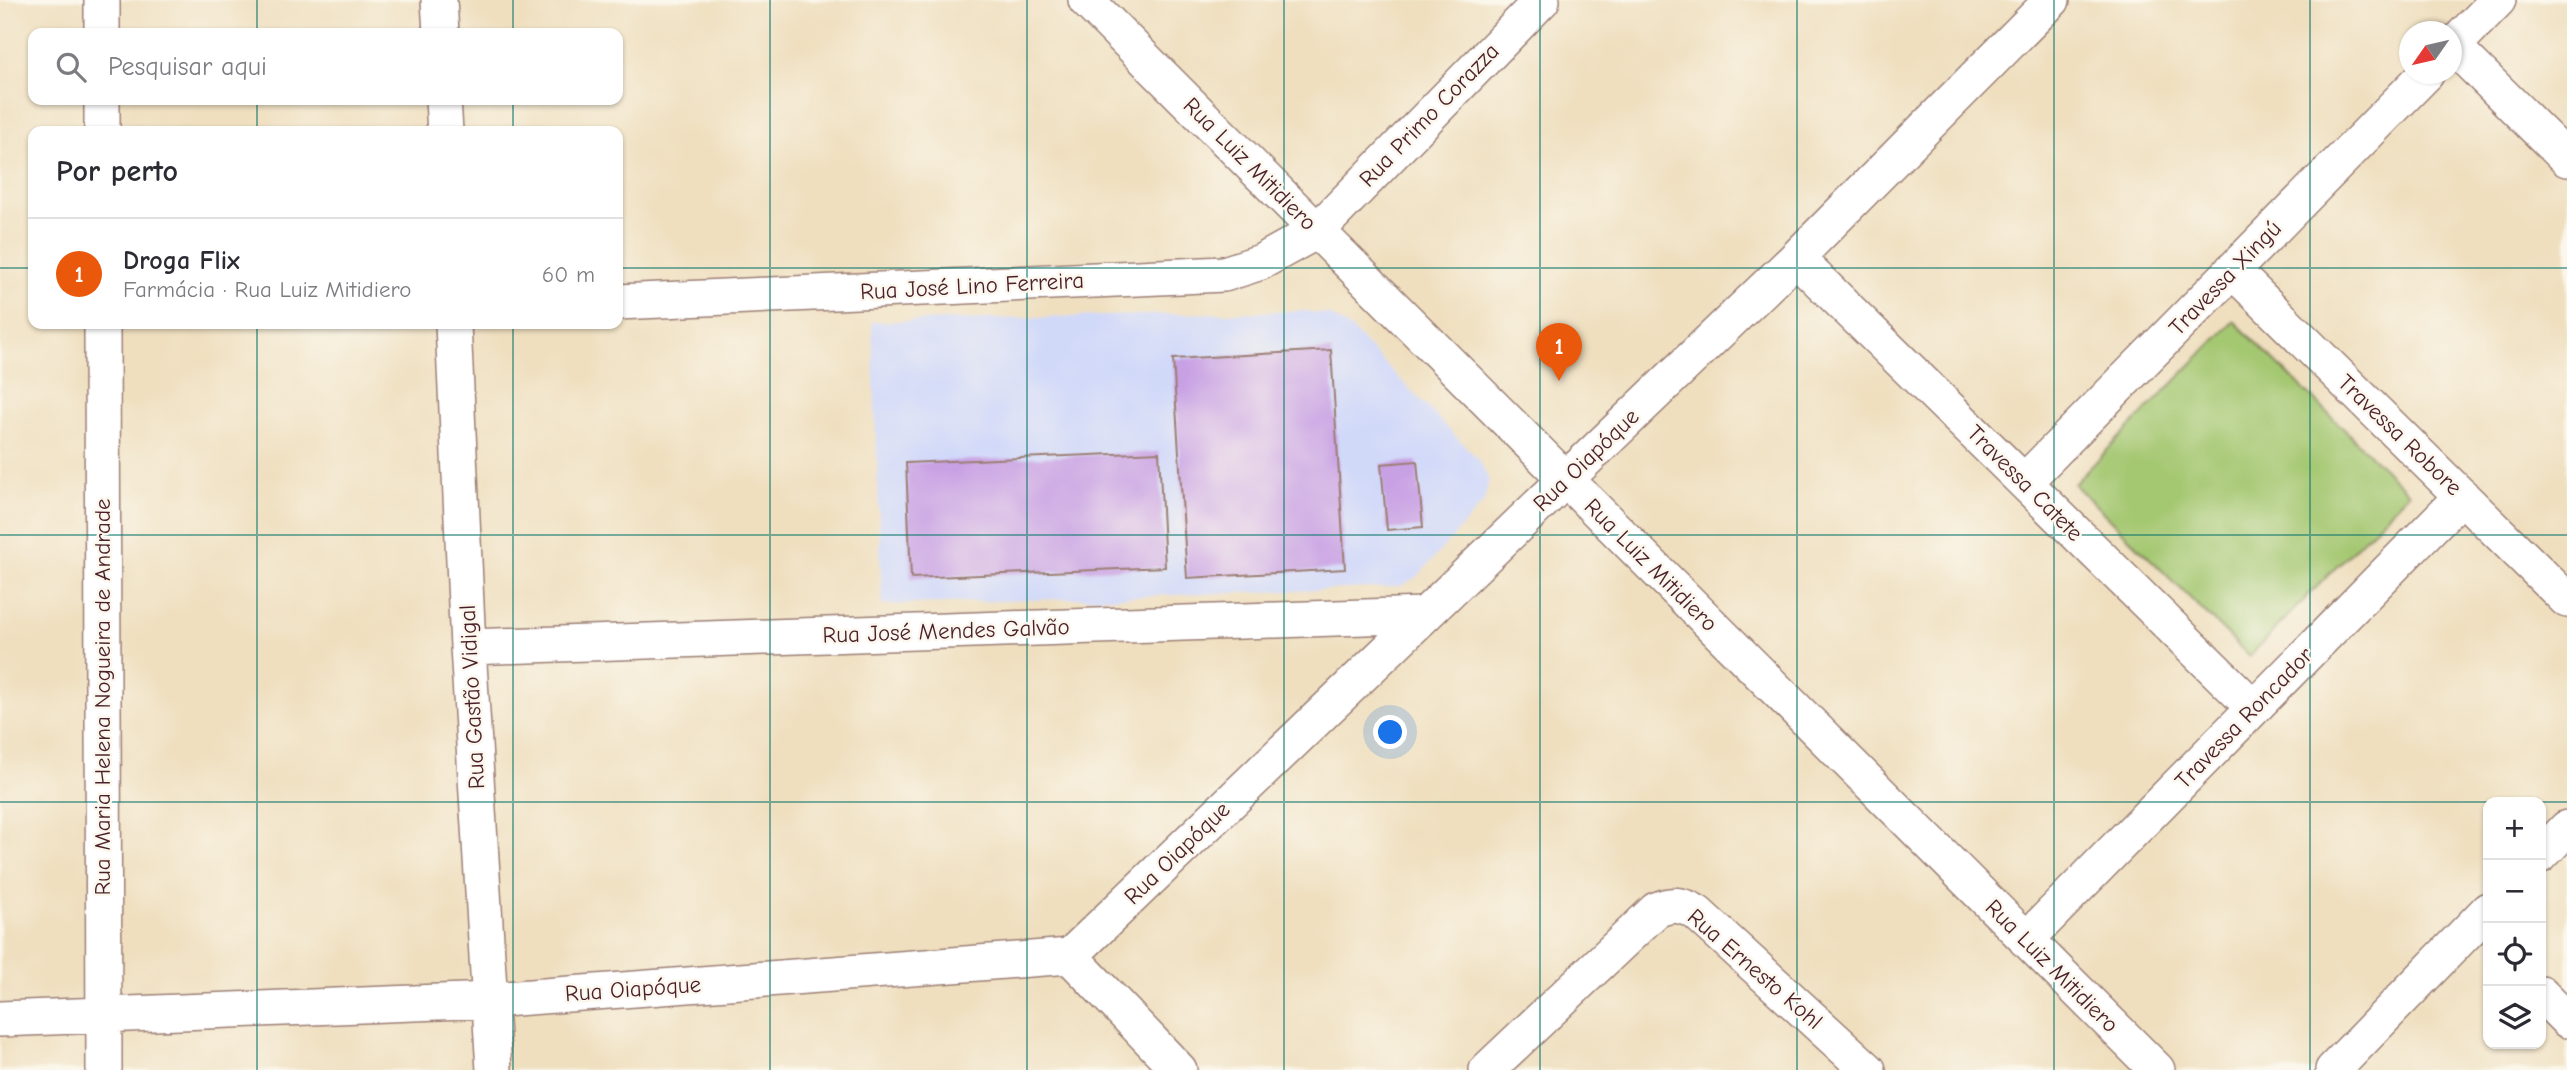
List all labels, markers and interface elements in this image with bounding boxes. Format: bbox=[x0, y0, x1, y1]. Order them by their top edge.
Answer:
north arrow bbox=[2399, 21, 2462, 84]
search box bbox=[28, 28, 623, 105]
street label: Rua Primo Corazza bbox=[1354, 38, 1504, 192]
icon: search bbox=[52, 48, 90, 86]
text: Pesquisar aqui bbox=[108, 52, 267, 82]
street label: Rua Luiz Mitidiero bbox=[1178, 92, 1322, 236]
text: Por perto bbox=[56, 154, 178, 189]
street label: Travessa Xingú bbox=[2163, 215, 2287, 341]
text: Droga Flix bbox=[123, 246, 240, 276]
text: 1 bbox=[74, 261, 84, 288]
text: 60 m bbox=[542, 261, 595, 288]
street label: Rua José Lino Ferreira bbox=[859, 267, 1085, 305]
text: Farmácia · Rua Luiz Mitidiero bbox=[123, 276, 411, 303]
pin: 1 bbox=[1536, 323, 1582, 381]
street label: Travessa Robore bbox=[2332, 369, 2468, 501]
street label: Rua Oiapóque bbox=[1528, 403, 1644, 517]
street label: Travessa Catete bbox=[1961, 419, 2089, 547]
street label: Rua Luiz Mitidiero bbox=[1579, 493, 1723, 637]
street label: Rua Maria Helena Nogueira de Andrade bbox=[89, 498, 116, 896]
street label: Rua Gastão Vidigal bbox=[454, 604, 490, 790]
street label: Rua José Mendes Galvão bbox=[822, 613, 1070, 649]
street label: Travessa Roncador bbox=[2169, 641, 2319, 795]
your location bbox=[1373, 715, 1407, 749]
street label: Rua Oiapóque bbox=[1119, 796, 1235, 910]
map controls bbox=[2483, 797, 2546, 1049]
button: + bbox=[2483, 797, 2546, 860]
button: − bbox=[2483, 860, 2546, 923]
street label: Rua Luiz Mitidiero bbox=[1980, 894, 2124, 1038]
street label: Rua Ernesto Kohl bbox=[1682, 903, 1828, 1035]
button: locate bbox=[2483, 923, 2546, 986]
street label: Rua Oiapóque bbox=[564, 971, 702, 1007]
button: layers bbox=[2483, 986, 2546, 1049]

